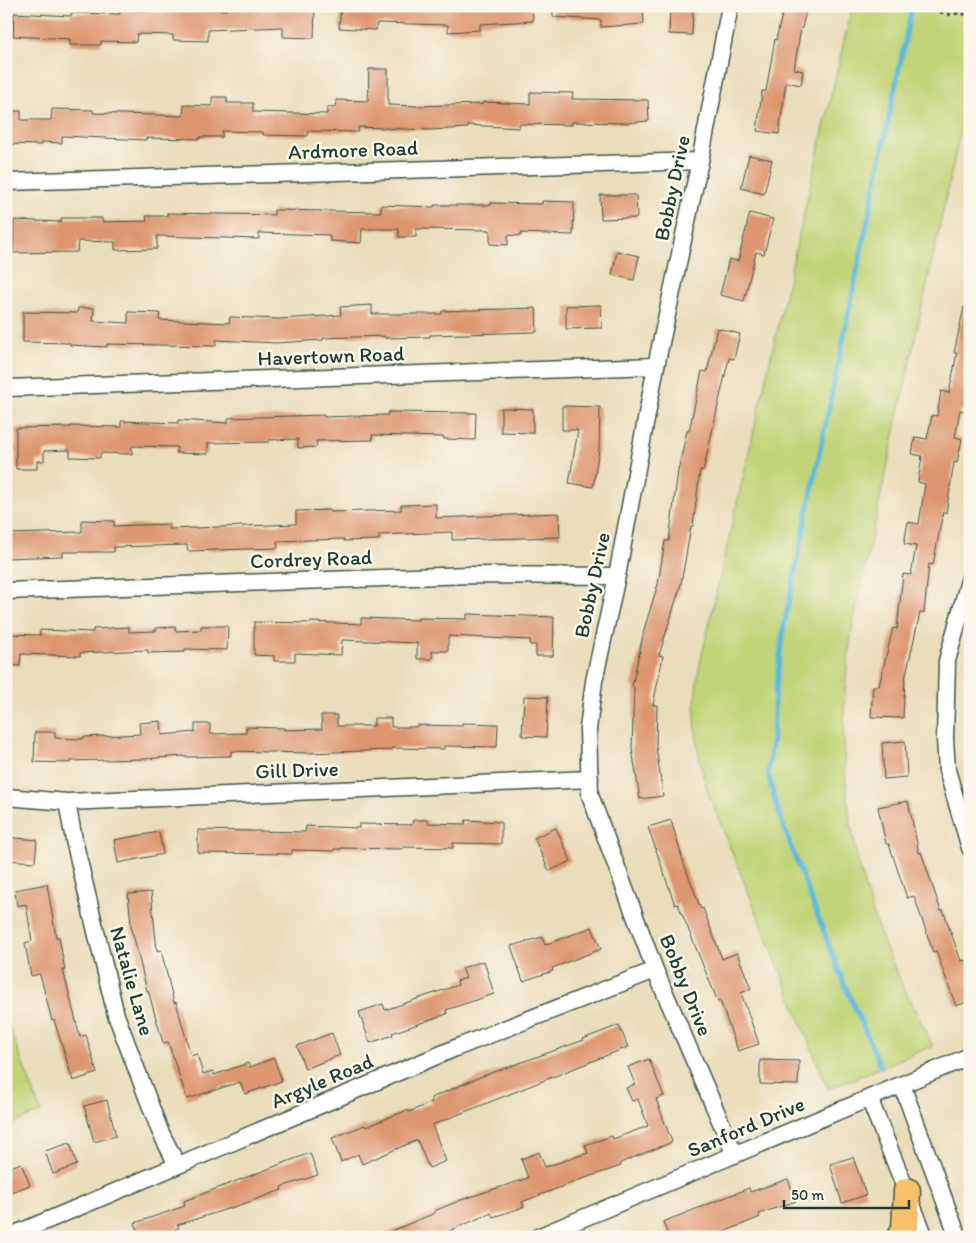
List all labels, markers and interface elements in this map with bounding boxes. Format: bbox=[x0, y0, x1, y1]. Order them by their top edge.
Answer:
street label: Bobby Drive bbox=[648, 133, 695, 243]
street label: Ardmore Road bbox=[288, 135, 418, 164]
street label: Havertown Road bbox=[257, 340, 405, 371]
street label: Bobby Drive bbox=[568, 530, 615, 640]
street label: Cordrey Road bbox=[249, 544, 373, 573]
street label: Gill Drive bbox=[255, 756, 339, 783]
street label: Natalie Lane bbox=[105, 923, 160, 1038]
street label: Bobby Drive bbox=[655, 930, 718, 1039]
street label: Argyle Road bbox=[267, 1048, 377, 1113]
street label: Sanford Drive bbox=[684, 1091, 808, 1162]
scale bar bbox=[784, 1178, 908, 1210]
text: 50 m bbox=[791, 1186, 824, 1204]

